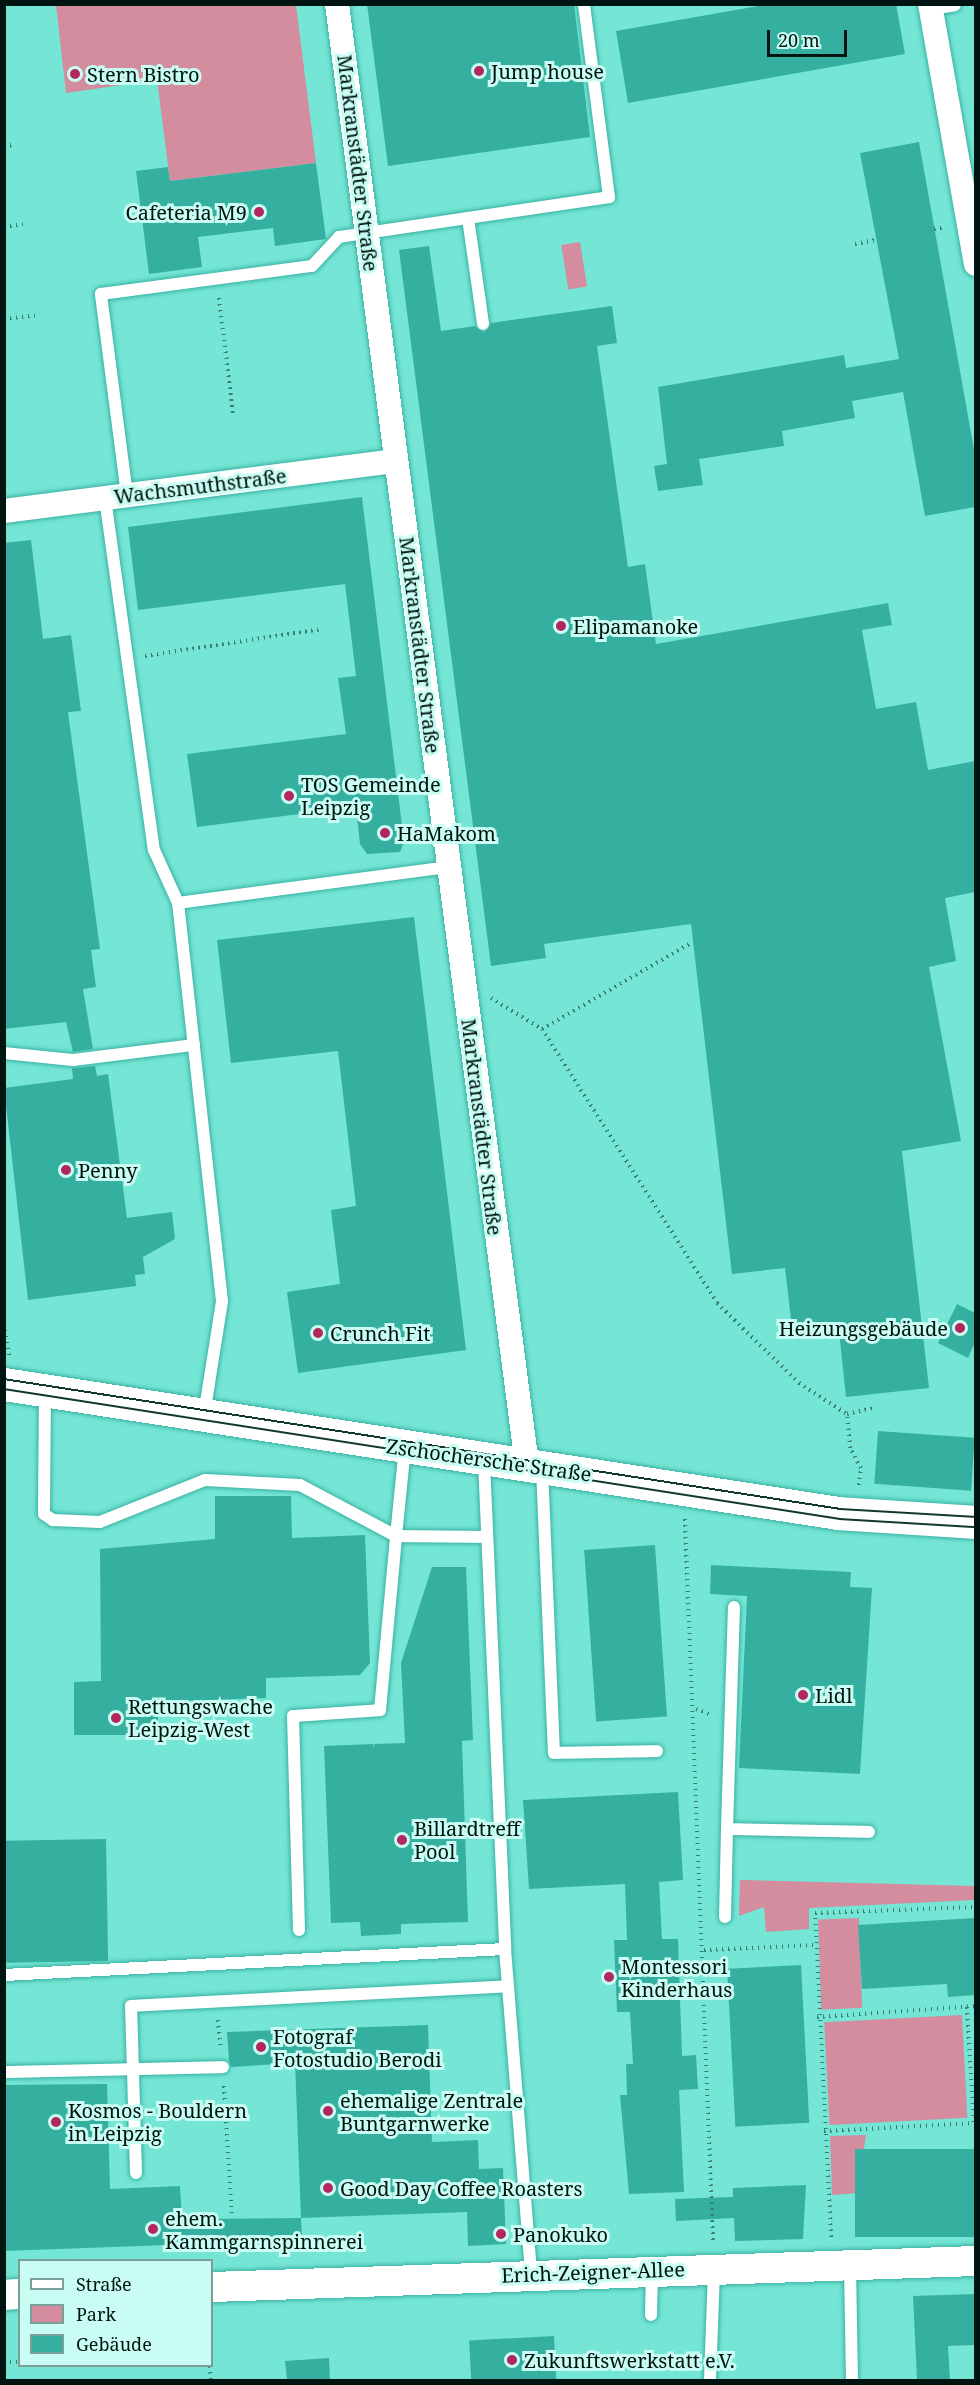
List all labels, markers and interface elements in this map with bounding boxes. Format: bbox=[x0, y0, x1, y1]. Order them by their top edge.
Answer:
scale bar bbox=[770, 18, 850, 56]
text: 20 m bbox=[778, 28, 820, 52]
street label: Markranstädter Straße bbox=[333, 53, 383, 273]
place label: Jump house bbox=[491, 59, 604, 83]
place label: Stern Bistro bbox=[87, 62, 200, 86]
marker: Jump house bbox=[472, 64, 486, 78]
marker: Stern Bistro bbox=[68, 67, 82, 81]
place label: Cafeteria M9 bbox=[125, 200, 247, 224]
marker: Cafeteria M9 bbox=[252, 205, 266, 219]
street label: Wachsmuthstraße bbox=[112, 464, 288, 508]
street label: Markranstädter Straße bbox=[395, 535, 445, 755]
place label: Elipamanoke bbox=[573, 614, 698, 638]
marker: Elipamanoke bbox=[554, 619, 568, 633]
place label: TOS Gemeinde Leipzig bbox=[301, 772, 441, 819]
marker: TOS Gemeinde Leipzig bbox=[282, 789, 296, 803]
place label: HaMakom bbox=[397, 821, 496, 845]
marker: HaMakom bbox=[378, 826, 392, 840]
street label: Markranstädter Straße bbox=[457, 1017, 507, 1237]
place label: Penny bbox=[78, 1158, 137, 1182]
marker: Penny bbox=[59, 1163, 73, 1177]
place label: Heizungsgebäude bbox=[779, 1316, 948, 1340]
place label: Crunch Fit bbox=[330, 1321, 430, 1345]
marker: Heizungsgebäude bbox=[953, 1321, 967, 1335]
marker: Crunch Fit bbox=[311, 1326, 325, 1340]
street label: Zschochersche Straße bbox=[385, 1434, 593, 1486]
place label: Lidl bbox=[815, 1683, 852, 1707]
marker: Lidl bbox=[796, 1688, 810, 1702]
place label: Rettungswache Leipzig-West bbox=[128, 1694, 273, 1741]
marker: Rettungswache Leipzig-West bbox=[109, 1711, 123, 1725]
place label: Billardtreff Pool bbox=[414, 1816, 520, 1863]
marker: Billardtreff Pool bbox=[395, 1833, 409, 1847]
place label: Montessori Kinderhaus bbox=[621, 1954, 732, 2001]
marker: Montessori Kinderhaus bbox=[602, 1970, 616, 1984]
place label: Fotograf Fotostudio Berodi bbox=[273, 2024, 442, 2071]
marker: Fotograf Fotostudio Berodi bbox=[254, 2040, 268, 2054]
place label: ehemalige Zentrale Buntgarnwerke bbox=[340, 2088, 523, 2135]
place label: Kosmos - Bouldern in Leipzig bbox=[68, 2098, 247, 2145]
marker: ehemalige Zentrale Buntgarnwerke bbox=[321, 2104, 335, 2118]
marker: Kosmos - Bouldern in Leipzig bbox=[49, 2115, 63, 2129]
place label: Good Day Coffee Roasters bbox=[340, 2176, 582, 2200]
marker: Good Day Coffee Roasters bbox=[321, 2181, 335, 2195]
place label: ehem. Kammgarnspinnerei bbox=[165, 2206, 363, 2253]
marker: ehem. Kammgarnspinnerei bbox=[146, 2222, 160, 2236]
place label: Panokuko bbox=[513, 2222, 608, 2246]
marker: Panokuko bbox=[494, 2227, 508, 2241]
street label: Erich-Zeigner-Allee bbox=[501, 2257, 685, 2287]
legend bbox=[18, 2259, 213, 2367]
text: Straße bbox=[76, 2272, 132, 2296]
text: Park bbox=[76, 2302, 116, 2326]
text: Gebäude bbox=[76, 2332, 152, 2356]
place label: Zukunftswerkstatt e.V. bbox=[524, 2348, 735, 2372]
marker: Zukunftswerkstatt e.V. bbox=[505, 2353, 519, 2367]

